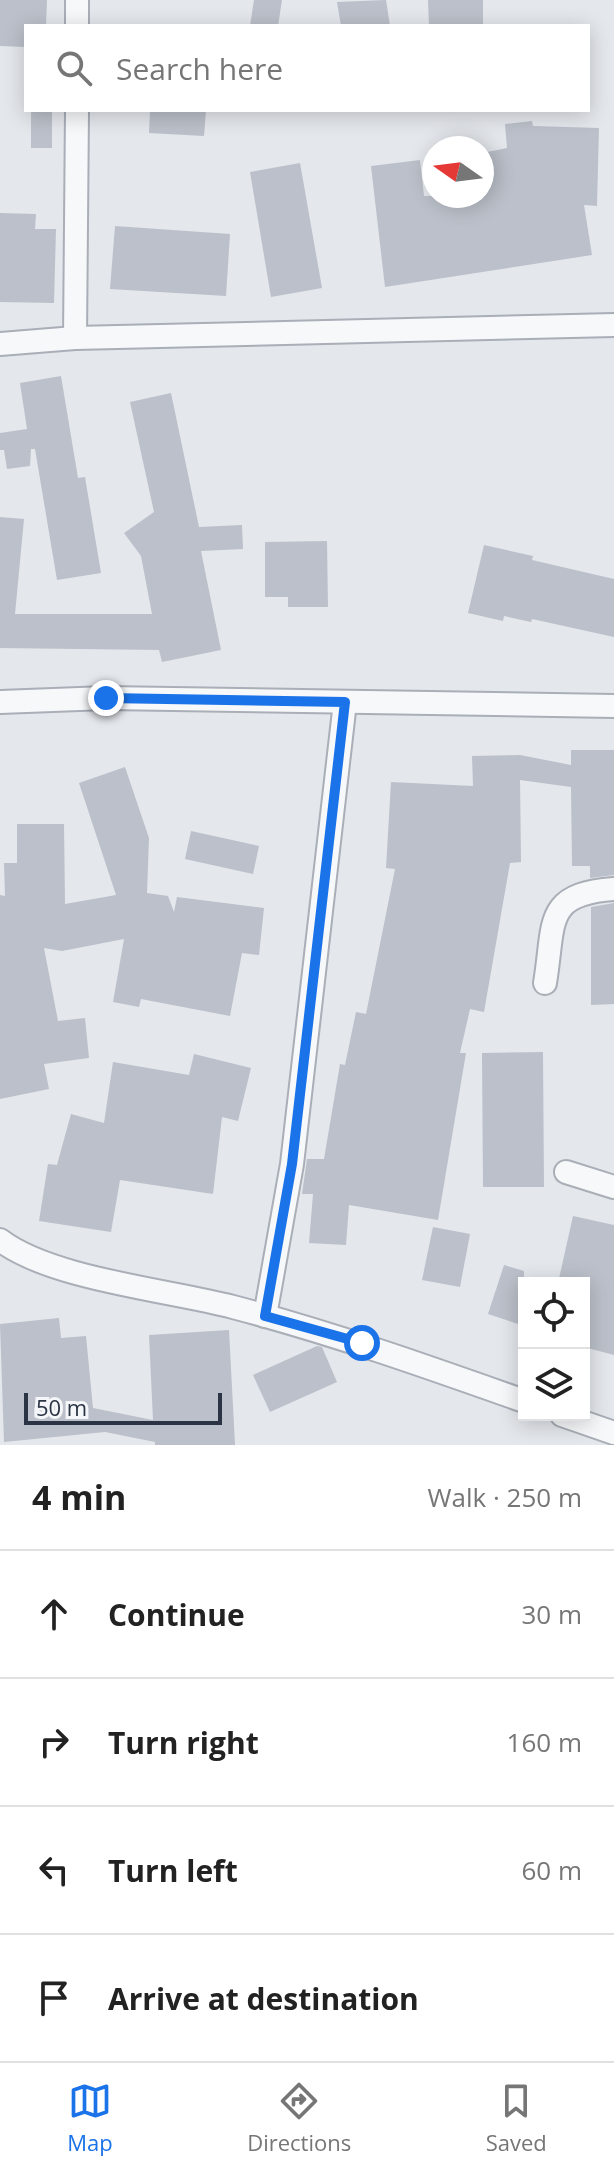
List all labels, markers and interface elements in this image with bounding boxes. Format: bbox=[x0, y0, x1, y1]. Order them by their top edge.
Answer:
search box bbox=[24, 24, 590, 112]
icon: search bbox=[52, 46, 96, 90]
text: Search here bbox=[116, 48, 283, 89]
north arrow bbox=[422, 136, 494, 208]
route end bbox=[88, 680, 124, 716]
map controls bbox=[518, 1277, 590, 1421]
button: locate bbox=[518, 1277, 590, 1349]
route start bbox=[344, 1325, 380, 1361]
button: layers bbox=[518, 1349, 590, 1421]
scale bar bbox=[24, 1389, 222, 1425]
text: 50 m bbox=[36, 1392, 87, 1422]
text: 4 min bbox=[32, 1474, 126, 1520]
text: Walk · 250 m bbox=[428, 1479, 582, 1515]
icon: ahead bbox=[32, 1592, 76, 1636]
text: Continue bbox=[108, 1594, 245, 1635]
text: 30 m bbox=[521, 1596, 582, 1632]
icon: right bbox=[32, 1720, 76, 1764]
text: Turn right bbox=[108, 1722, 259, 1763]
text: 160 m bbox=[507, 1724, 582, 1760]
icon: left bbox=[32, 1848, 76, 1892]
text: Turn left bbox=[108, 1850, 238, 1891]
text: 60 m bbox=[521, 1852, 582, 1888]
icon: arrive bbox=[32, 1976, 76, 2020]
text: Arrive at destination bbox=[108, 1978, 419, 2019]
tab: Map bbox=[67, 2079, 113, 2157]
tab: Directions bbox=[247, 2079, 351, 2157]
tab: Saved bbox=[486, 2079, 547, 2157]

